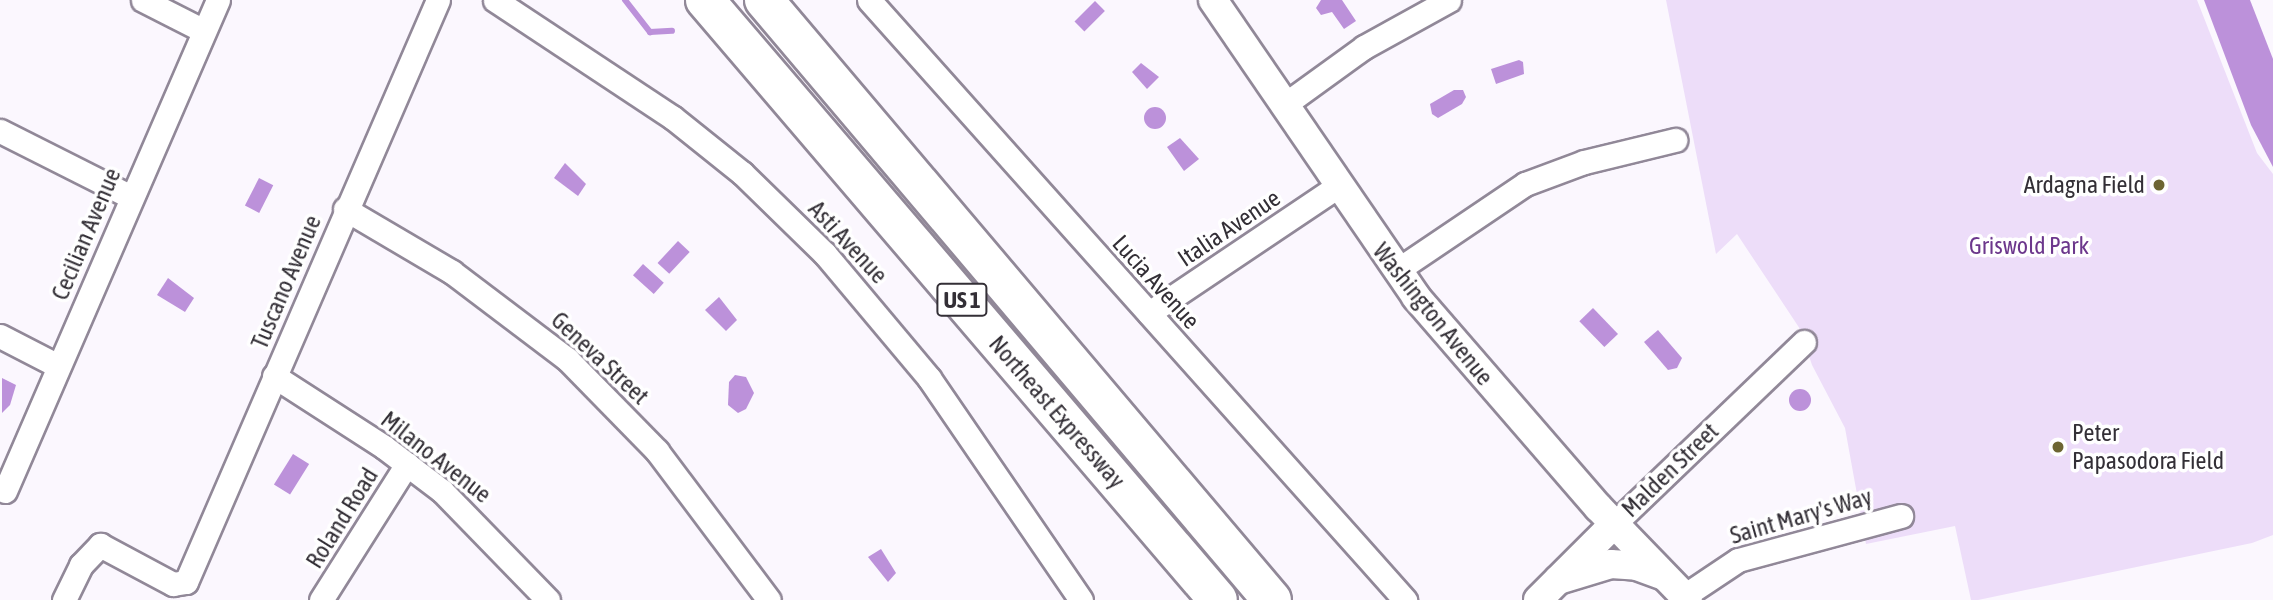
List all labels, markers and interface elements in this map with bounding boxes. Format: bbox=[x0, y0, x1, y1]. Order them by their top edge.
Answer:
street label: Cecilian Avenue bbox=[45, 164, 127, 304]
place label: Ardagna Field bbox=[2024, 171, 2145, 199]
marker: Ardagna Field bbox=[2151, 177, 2167, 193]
street label: Italia Avenue bbox=[1172, 183, 1286, 273]
street label: Asti Avenue bbox=[803, 195, 893, 289]
street label: Tuscano Avenue bbox=[245, 211, 327, 353]
street label: Lucia Avenue bbox=[1106, 229, 1206, 335]
park label: Griswold Park bbox=[1969, 232, 2089, 260]
street label: Washington Avenue bbox=[1367, 237, 1499, 391]
road number: US 1 bbox=[936, 280, 988, 320]
street label: Geneva Street bbox=[545, 306, 655, 410]
street label: Northeast Expressway bbox=[983, 330, 1131, 494]
street label: Milano Avenue bbox=[375, 405, 497, 509]
street label: Malden Street bbox=[1616, 417, 1724, 523]
place label: Peter Papasodora Field bbox=[2072, 419, 2224, 475]
marker: Peter Papasodora Field bbox=[2050, 439, 2066, 455]
street label: Roland Road bbox=[300, 462, 384, 574]
street label: Saint Mary's Way bbox=[1727, 482, 1875, 550]

